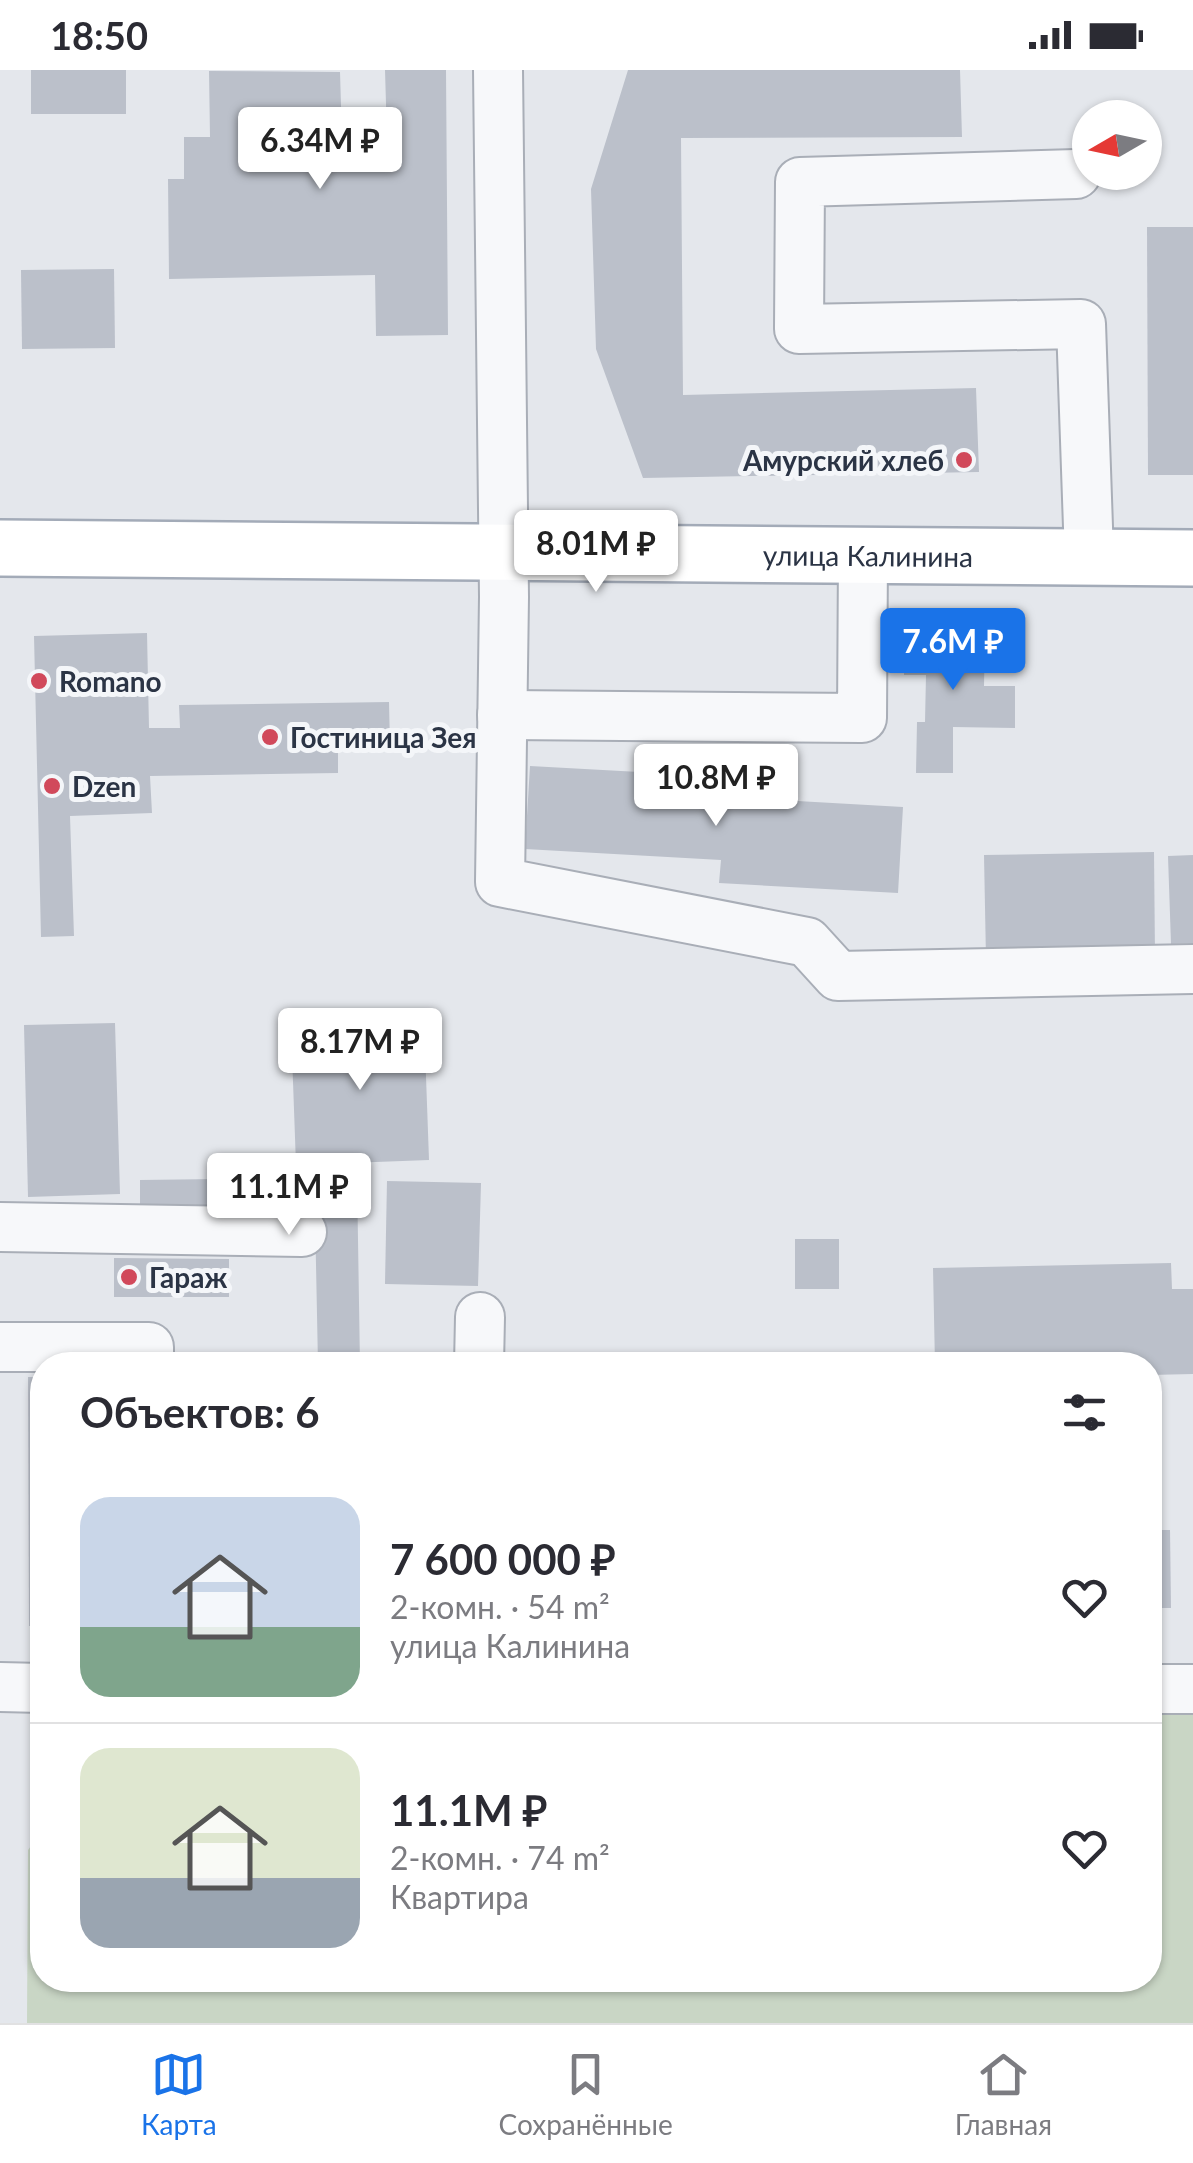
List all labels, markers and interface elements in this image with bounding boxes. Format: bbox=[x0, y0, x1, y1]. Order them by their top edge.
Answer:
text: 18:50 bbox=[50, 12, 148, 58]
north arrow bbox=[1072, 100, 1162, 190]
map controls bbox=[1072, 100, 1162, 190]
pin: 6.34M ₽ bbox=[228, 107, 412, 192]
text: 6.34M ₽ bbox=[260, 120, 380, 159]
place label: Амурский хлеб bbox=[742, 443, 944, 477]
marker: Амурский хлеб bbox=[953, 449, 975, 471]
pin: 8.01M ₽ bbox=[504, 510, 688, 595]
text: 8.01M ₽ bbox=[536, 523, 656, 562]
street label: улица Калинина bbox=[763, 537, 973, 573]
pin: 7.6M ₽ bbox=[872, 608, 1034, 693]
text: 7.6M ₽ bbox=[902, 621, 1004, 660]
place label: Romano bbox=[59, 664, 162, 698]
marker: Romano bbox=[28, 670, 50, 692]
place label: Гостиница Зея bbox=[290, 720, 477, 754]
marker: Гостиница Зея bbox=[259, 726, 281, 748]
pin: 10.8M ₽ bbox=[624, 744, 808, 829]
text: 10.8M ₽ bbox=[656, 757, 776, 796]
place label: Dzen bbox=[72, 769, 136, 803]
marker: Dzen bbox=[41, 775, 63, 797]
pin: 8.17M ₽ bbox=[268, 1008, 452, 1093]
text: 8.17M ₽ bbox=[300, 1021, 420, 1060]
pin: 11.1M ₽ bbox=[197, 1153, 381, 1238]
text: 11.1M ₽ bbox=[229, 1166, 349, 1205]
place label: Гараж bbox=[149, 1260, 227, 1294]
marker: Гараж bbox=[118, 1266, 140, 1288]
icon: filters bbox=[1057, 1385, 1112, 1440]
text: Объектов: 6 bbox=[80, 1387, 320, 1437]
text: 7 600 000 ₽ bbox=[390, 1534, 616, 1584]
icon: home bbox=[160, 1537, 280, 1657]
icon: heart bbox=[1057, 1570, 1112, 1625]
text: 2-комн. · 54 m² bbox=[390, 1587, 610, 1626]
text: улица Калинина bbox=[390, 1626, 630, 1665]
text: 11.1M ₽ bbox=[390, 1785, 547, 1835]
icon: home bbox=[160, 1788, 280, 1908]
icon: heart bbox=[1057, 1821, 1112, 1876]
text: 2-комн. · 74 m² bbox=[390, 1838, 610, 1877]
text: Квартира bbox=[390, 1877, 529, 1916]
tab: Карта bbox=[141, 2047, 217, 2141]
tab: Сохранённые bbox=[499, 2047, 673, 2141]
tab: Главная bbox=[955, 2047, 1052, 2141]

